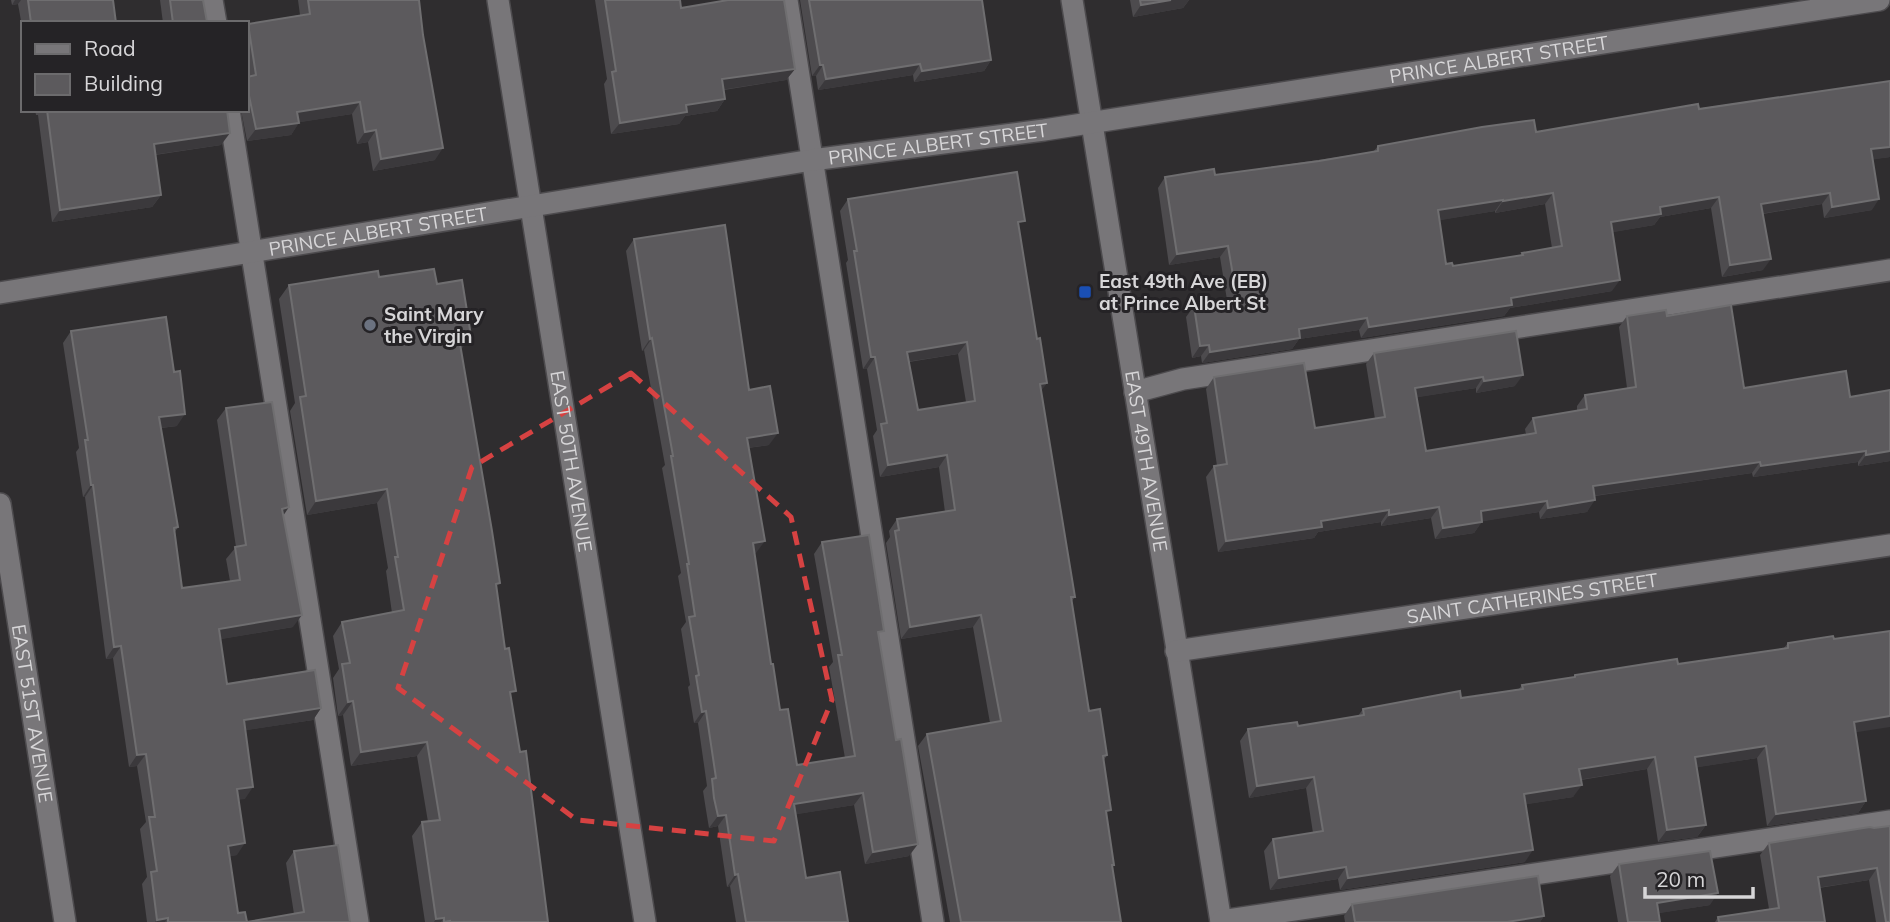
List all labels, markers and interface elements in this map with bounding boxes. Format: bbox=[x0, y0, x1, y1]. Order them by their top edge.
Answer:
legend bbox=[21, 21, 248, 112]
street label: PRINCE ALBERT STREET bbox=[1388, 30, 1610, 88]
text: Road bbox=[84, 35, 135, 61]
text: Building bbox=[84, 70, 163, 96]
street label: PRINCE ALBERT STREET bbox=[827, 118, 1050, 170]
street label: PRINCE ALBERT STREET bbox=[267, 201, 490, 261]
place label: East 49th Ave (EB) at Prince Albert St bbox=[1099, 269, 1268, 315]
marker: East 49th Ave (EB) at Prince Albert St bbox=[1077, 284, 1093, 300]
place label: Saint Mary the Virgin bbox=[384, 302, 484, 348]
marker: Saint Mary the Virgin bbox=[362, 317, 378, 333]
street label: EAST 50TH AVENUE bbox=[545, 369, 598, 554]
street label: EAST 49TH AVENUE bbox=[1120, 369, 1173, 553]
street label: SAINT CATHERINES STREET bbox=[1405, 568, 1660, 629]
street label: EAST 51ST AVENUE bbox=[7, 623, 58, 804]
scale bar bbox=[1645, 856, 1754, 900]
text: 20 m bbox=[1656, 866, 1705, 892]

